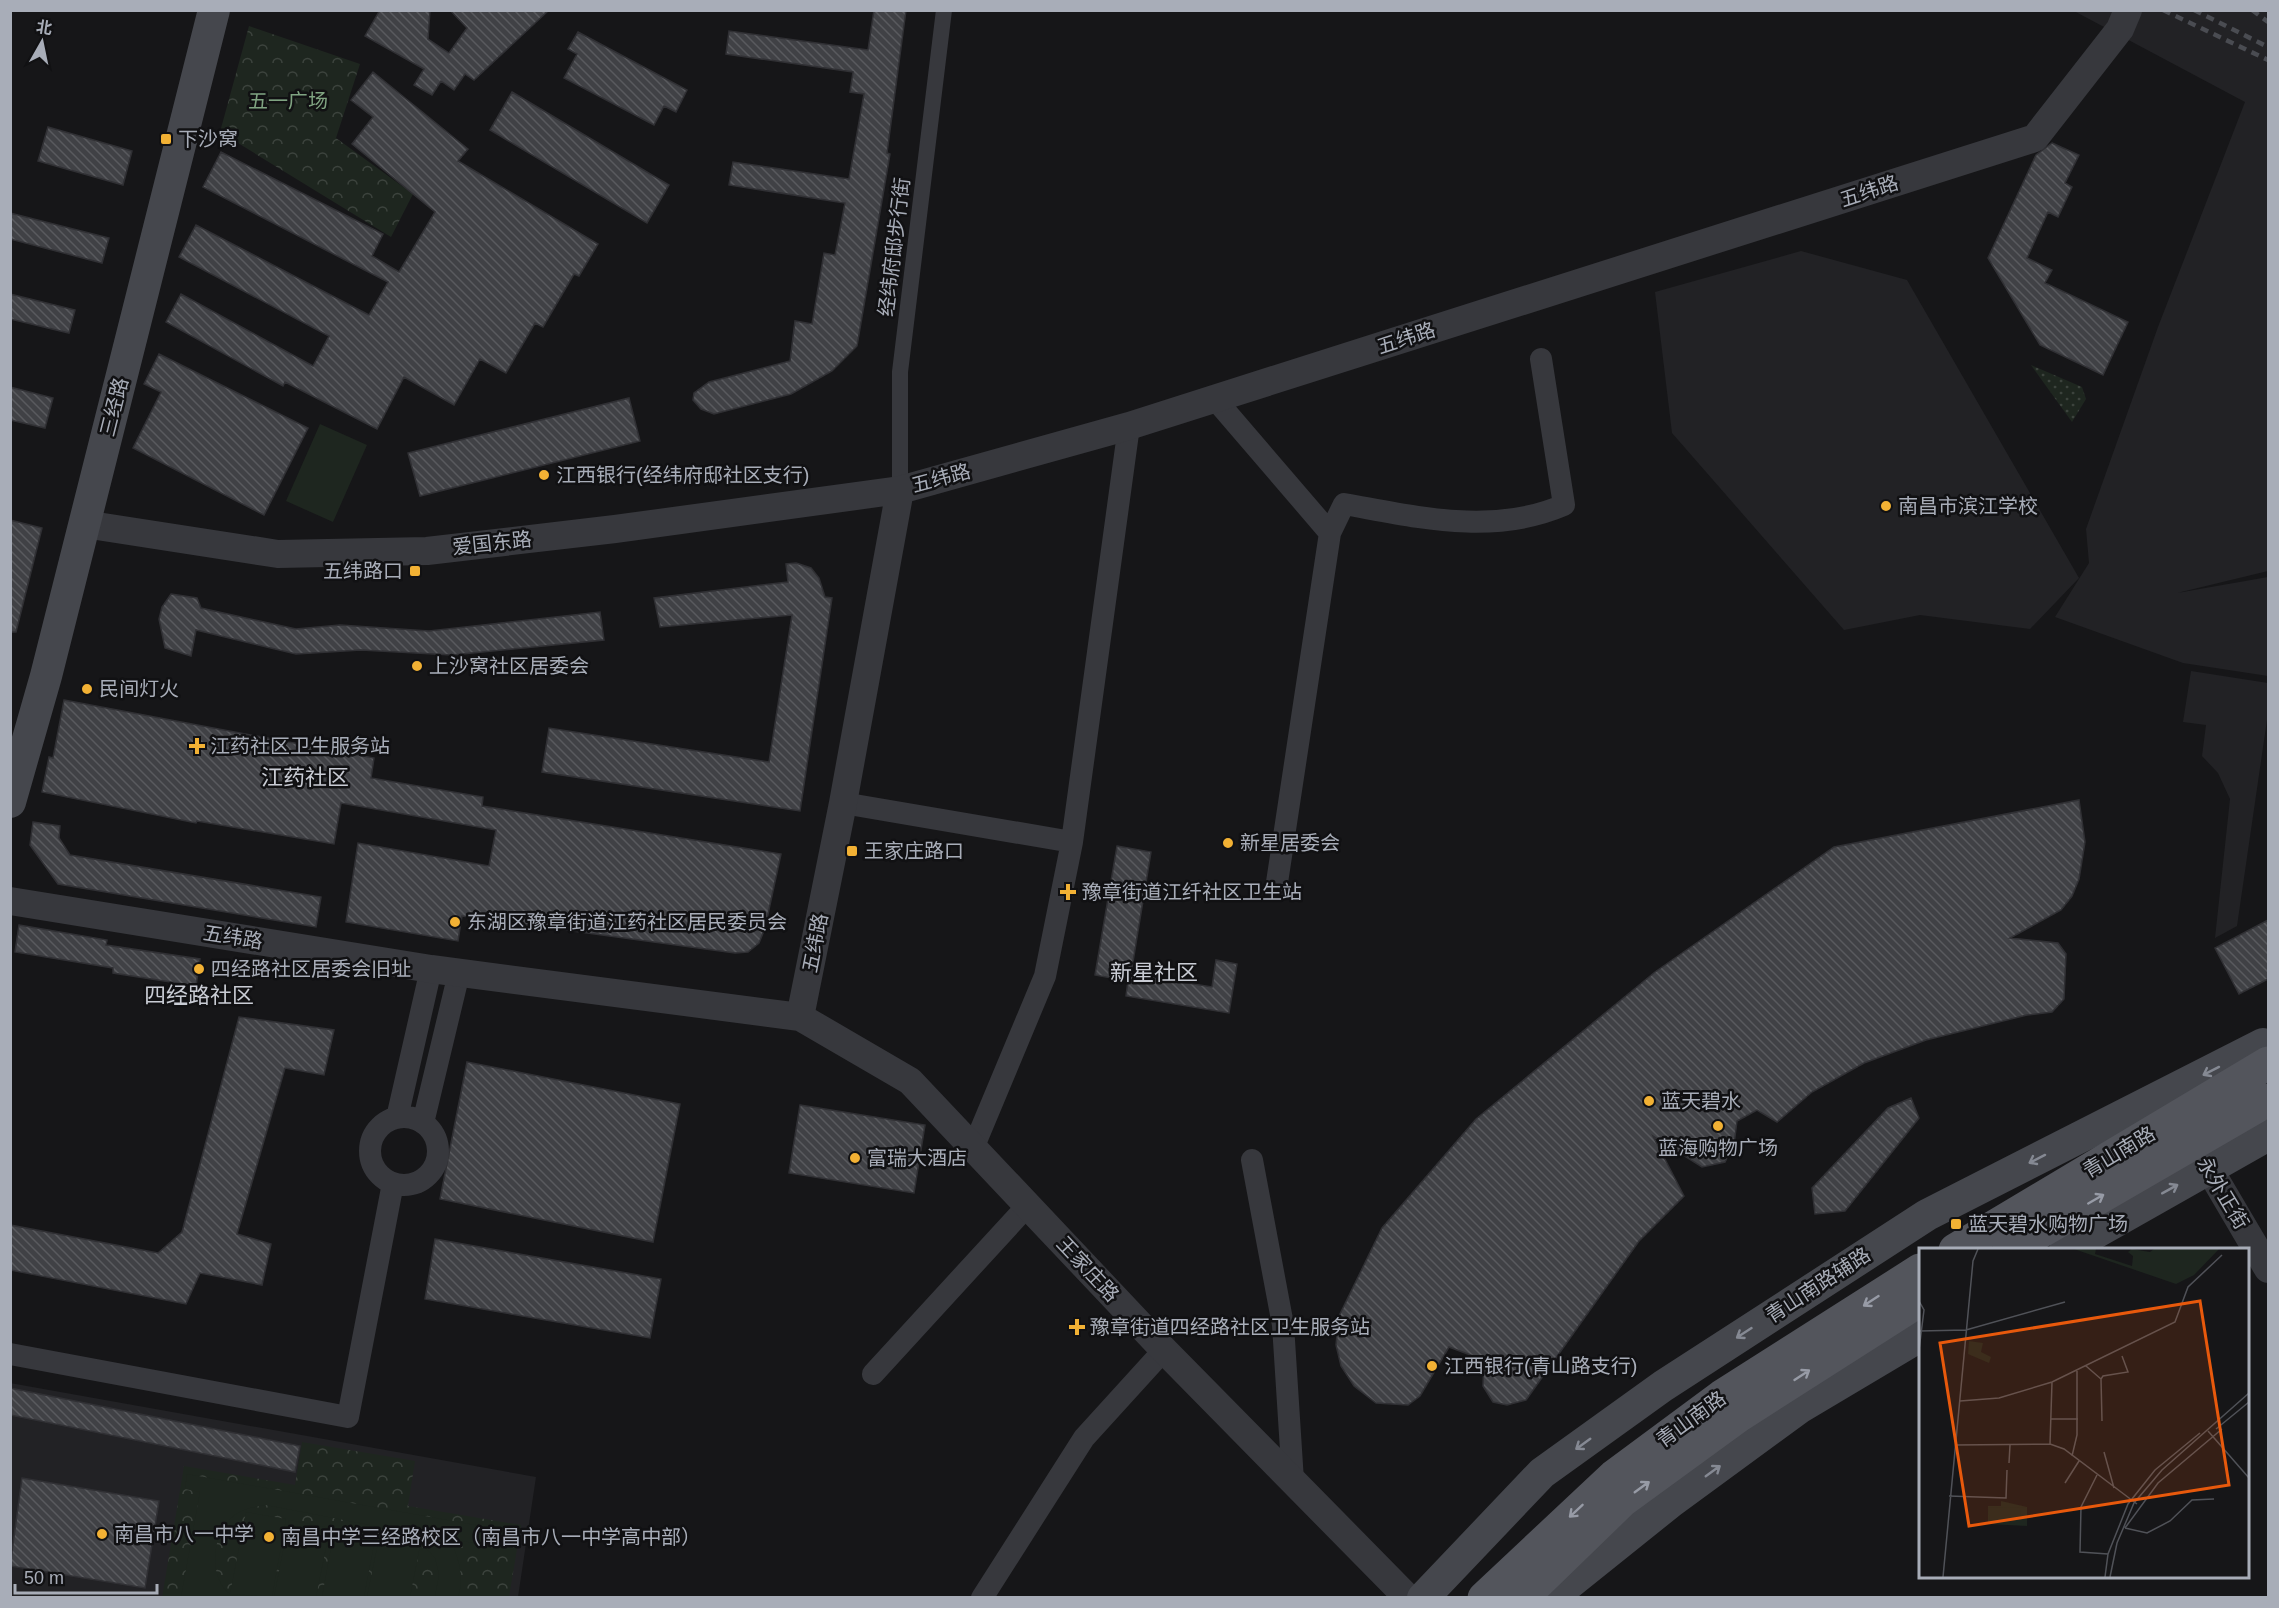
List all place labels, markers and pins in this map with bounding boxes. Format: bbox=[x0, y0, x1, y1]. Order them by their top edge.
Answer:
place label: 下沙窝 bbox=[178, 128, 238, 150]
marker: 下沙窝 bbox=[159, 132, 173, 146]
place label: 江西银行(经纬府邸社区支行) bbox=[556, 464, 809, 486]
marker: 江西银行(经纬府邸社区支行) bbox=[537, 468, 551, 482]
place label: 南昌市滨江学校 bbox=[1898, 495, 2038, 517]
marker: 南昌市滨江学校 bbox=[1879, 499, 1893, 513]
place label: 五纬路口 bbox=[323, 560, 403, 582]
marker: 五纬路口 bbox=[408, 564, 422, 578]
place label: 上沙窝社区居委会 bbox=[429, 655, 589, 677]
marker: 上沙窝社区居委会 bbox=[410, 659, 424, 673]
place label: 民间灯火 bbox=[99, 678, 179, 700]
marker: 民间灯火 bbox=[80, 682, 94, 696]
place label: 江药社区卫生服务站 bbox=[210, 735, 390, 757]
marker: 江药社区卫生服务站 bbox=[188, 737, 206, 755]
place label: 新星居委会 bbox=[1240, 832, 1340, 854]
marker: 新星居委会 bbox=[1221, 836, 1235, 850]
place label: 王家庄路口 bbox=[864, 840, 964, 862]
marker: 王家庄路口 bbox=[845, 844, 859, 858]
place label: 豫章街道江纤社区卫生站 bbox=[1082, 881, 1302, 903]
marker: 豫章街道江纤社区卫生站 bbox=[1059, 883, 1077, 901]
place label: 东湖区豫章街道江药社区居民委员会 bbox=[467, 911, 787, 933]
marker: 东湖区豫章街道江药社区居民委员会 bbox=[448, 915, 462, 929]
place label: 四经路社区居委会旧址 bbox=[211, 958, 411, 980]
marker: 四经路社区居委会旧址 bbox=[192, 962, 206, 976]
place label: 蓝天碧水 bbox=[1661, 1090, 1741, 1112]
marker: 蓝天碧水 bbox=[1642, 1094, 1656, 1108]
marker: 蓝海购物广场 bbox=[1711, 1119, 1725, 1133]
place label: 蓝海购物广场 bbox=[1658, 1137, 1778, 1159]
place label: 富瑞大酒店 bbox=[867, 1147, 967, 1169]
marker: 富瑞大酒店 bbox=[848, 1151, 862, 1165]
place label: 蓝天碧水购物广场 bbox=[1968, 1213, 2128, 1235]
marker: 蓝天碧水购物广场 bbox=[1949, 1217, 1963, 1231]
place label: 豫章街道四经路社区卫生服务站 bbox=[1090, 1316, 1370, 1338]
marker: 豫章街道四经路社区卫生服务站 bbox=[1068, 1318, 1086, 1336]
place label: 江西银行(青山路支行) bbox=[1444, 1355, 1637, 1377]
marker: 江西银行(青山路支行) bbox=[1425, 1359, 1439, 1373]
place label: 南昌市八一中学 bbox=[114, 1523, 254, 1545]
place label: 南昌中学三经路校区（南昌市八一中学高中部） bbox=[281, 1526, 701, 1548]
marker: 南昌市八一中学 bbox=[95, 1527, 109, 1541]
marker: 南昌中学三经路校区（南昌市八一中学高中部） bbox=[262, 1530, 276, 1544]

